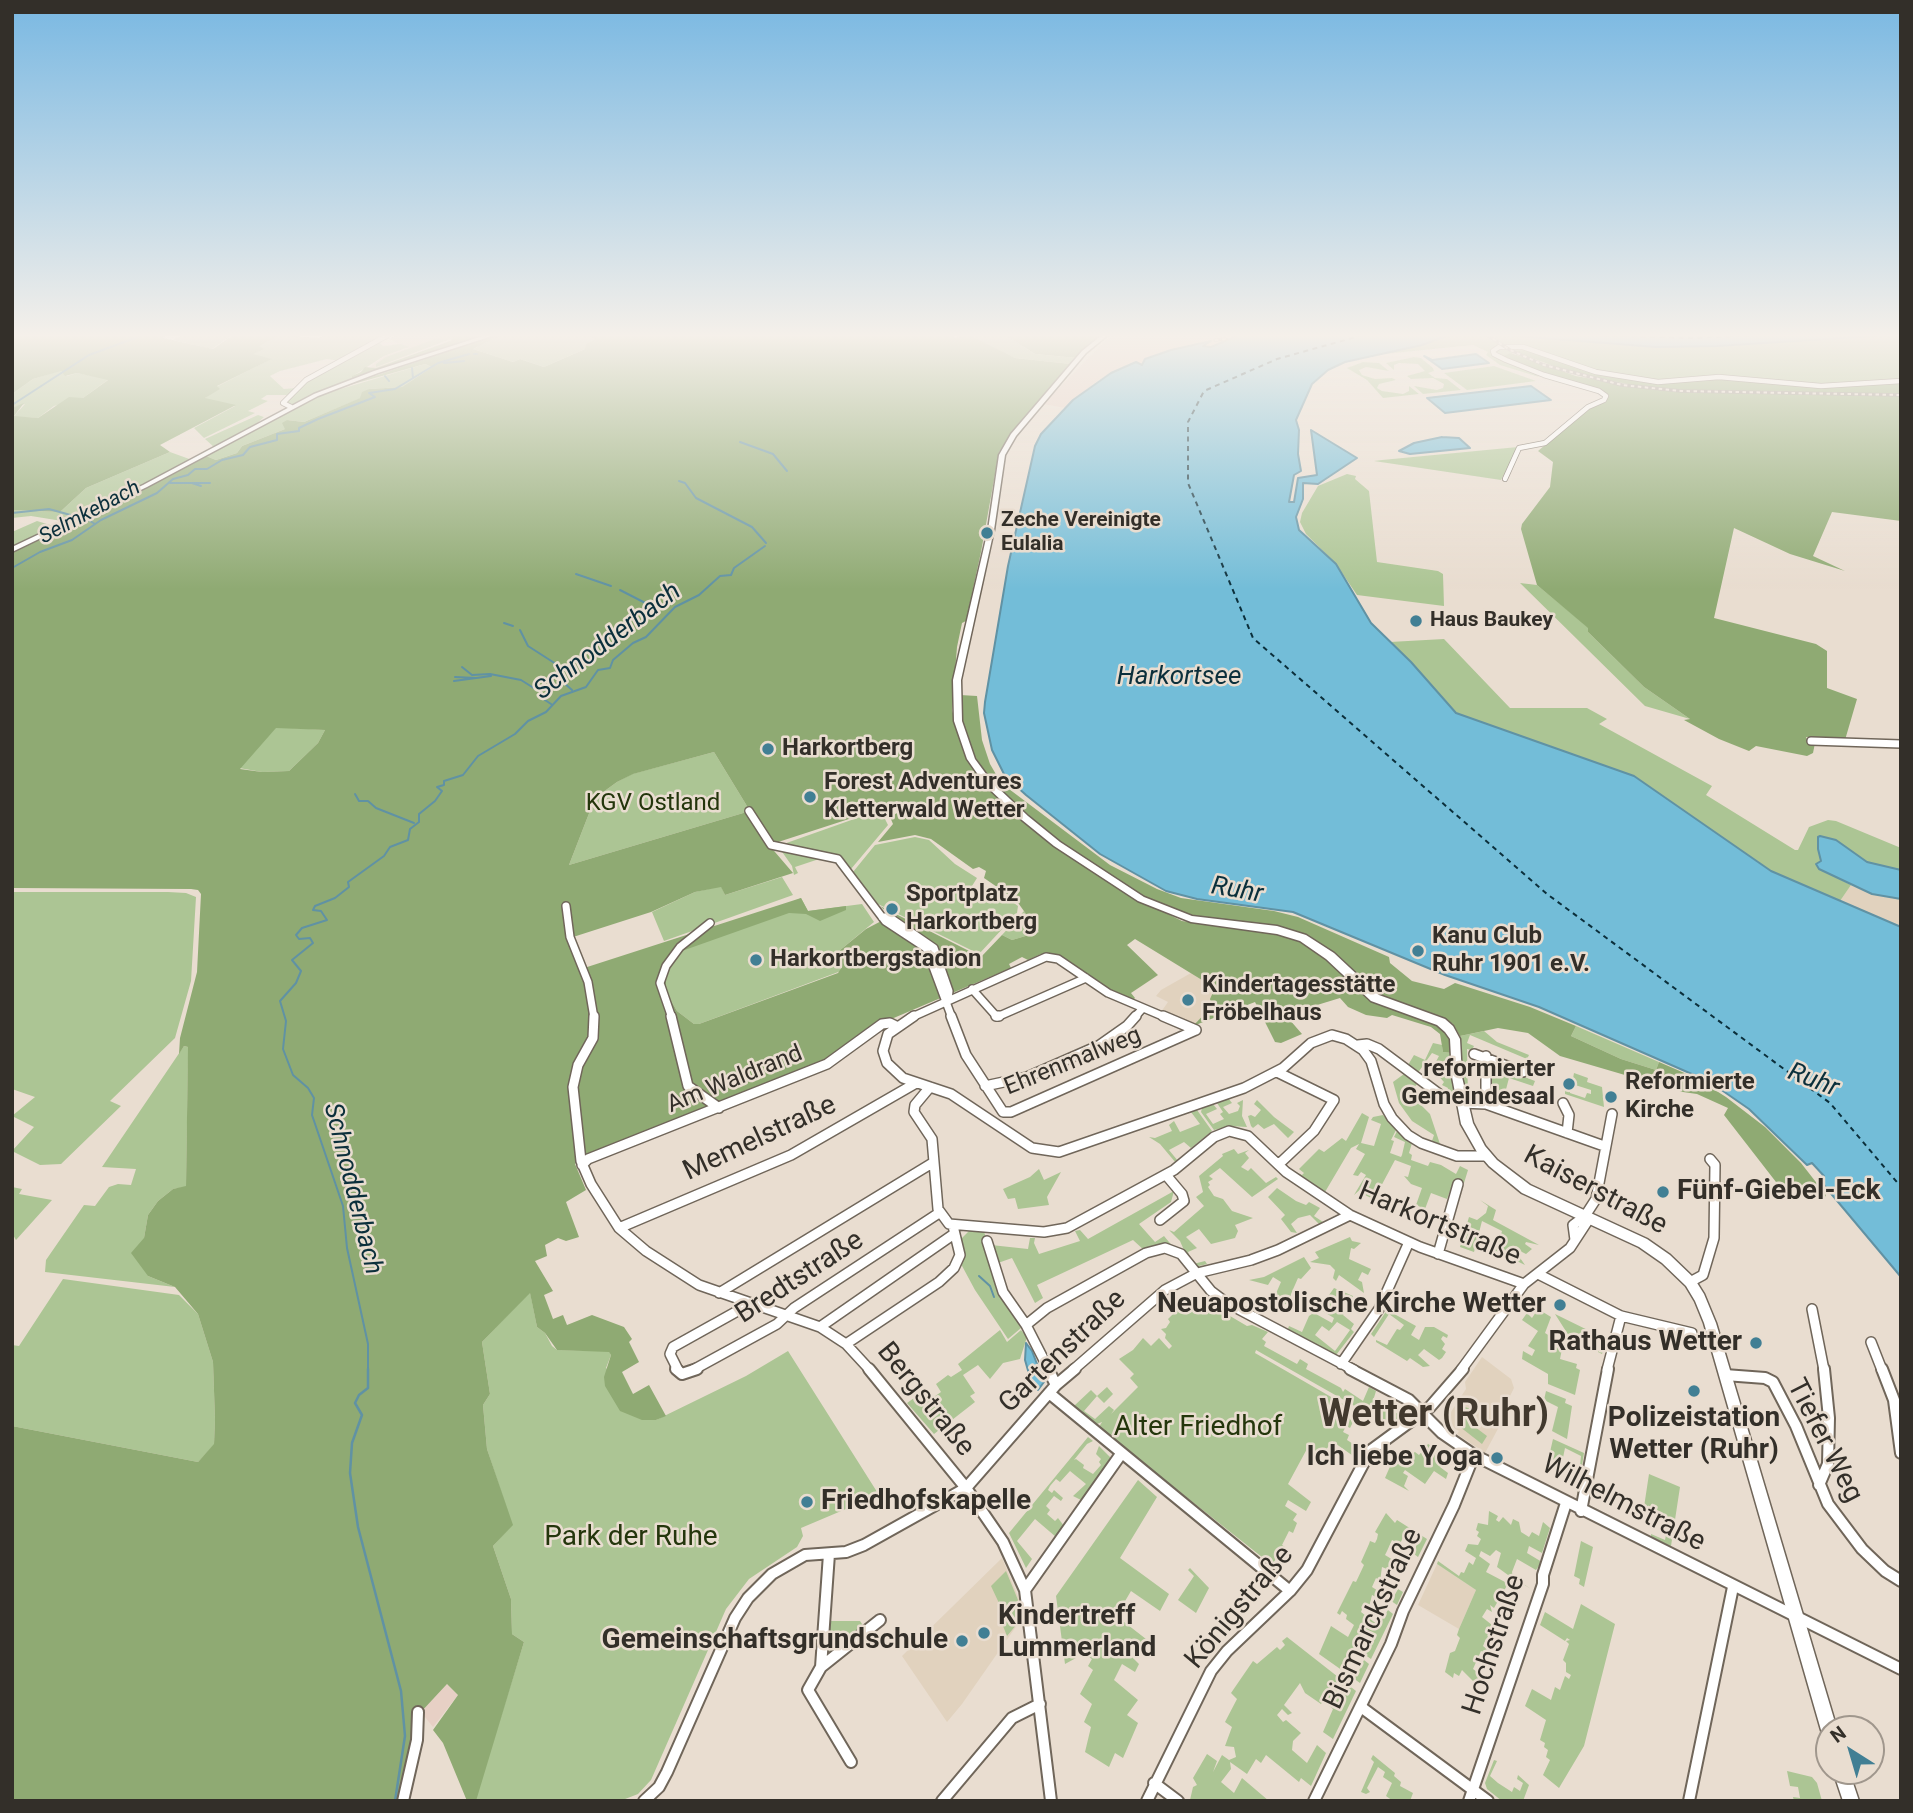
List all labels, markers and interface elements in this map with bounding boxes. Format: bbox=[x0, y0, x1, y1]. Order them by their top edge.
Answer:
water label: Selmkebach bbox=[35, 476, 145, 550]
place label: Zeche Vereinigte Eulalia bbox=[1001, 508, 1161, 558]
marker: Zeche Vereinigte Eulalia bbox=[979, 525, 995, 541]
water label: Schnodderbach bbox=[528, 577, 688, 707]
place label: Haus Baukey bbox=[1430, 608, 1553, 634]
marker: Haus Baukey bbox=[1408, 613, 1424, 629]
water label: Harkortsee bbox=[1117, 661, 1241, 693]
place label: Harkortberg bbox=[782, 735, 913, 763]
marker: Harkortberg bbox=[760, 741, 776, 757]
place label: Forest Adventures Kletterwald Wetter bbox=[824, 769, 1025, 825]
marker: Forest Adventures Kletterwald Wetter bbox=[802, 789, 818, 805]
park label: KGV Ostland bbox=[586, 790, 720, 818]
water label: Ruhr bbox=[1209, 871, 1265, 911]
place label: Sportplatz Harkortberg bbox=[906, 881, 1037, 937]
marker: Sportplatz Harkortberg bbox=[884, 901, 900, 917]
place label: Kanu Club Ruhr 1901 e.V. bbox=[1432, 923, 1590, 979]
marker: Kanu Club Ruhr 1901 e.V. bbox=[1410, 943, 1426, 959]
place label: Harkortbergstadion bbox=[770, 946, 981, 974]
marker: Harkortbergstadion bbox=[748, 952, 764, 968]
place label: Kindertagesstätte Fröbelhaus bbox=[1202, 972, 1395, 1028]
marker: Kindertagesstätte Fröbelhaus bbox=[1180, 992, 1196, 1008]
street label: Ehrenmalweg bbox=[1000, 1022, 1146, 1102]
street label: Am Waldrand bbox=[663, 1040, 807, 1120]
place label: reformierter Gemeindesaal bbox=[1401, 1056, 1555, 1112]
water label: Ruhr bbox=[1783, 1057, 1843, 1105]
place label: Reformierte Kirche bbox=[1625, 1069, 1755, 1125]
marker: reformierter Gemeindesaal bbox=[1561, 1076, 1577, 1092]
street label: Memelstraße bbox=[678, 1089, 842, 1189]
marker: Reformierte Kirche bbox=[1603, 1089, 1619, 1105]
water label: Schnodderbach bbox=[316, 1100, 388, 1278]
street label: Kaiserstraße bbox=[1518, 1139, 1672, 1243]
place label: Fünf-Giebel-Eck bbox=[1677, 1175, 1880, 1209]
street label: Harkortstraße bbox=[1353, 1176, 1525, 1274]
marker: Fünf-Giebel-Eck bbox=[1655, 1184, 1671, 1200]
street label: Bredtstraße bbox=[730, 1224, 870, 1332]
street label: Gartenstraße bbox=[993, 1283, 1133, 1421]
place label: Neuapostolische Kirche Wetter bbox=[1157, 1288, 1546, 1322]
marker: Neuapostolische Kirche Wetter bbox=[1552, 1297, 1568, 1313]
place label: Rathaus Wetter bbox=[1548, 1326, 1742, 1360]
marker: Rathaus Wetter bbox=[1748, 1335, 1764, 1351]
street label: Bergstraße bbox=[869, 1336, 981, 1464]
street label: Tiefer Weg bbox=[1779, 1374, 1869, 1508]
marker: Polizeistation Wetter (Ruhr) bbox=[1686, 1383, 1702, 1399]
district label: Wetter (Ruhr) bbox=[1319, 1393, 1549, 1439]
place label: Polizeistation Wetter (Ruhr) bbox=[1608, 1402, 1780, 1468]
park label: Alter Friedhof bbox=[1114, 1411, 1282, 1445]
place label: Ich liebe Yoga bbox=[1307, 1441, 1483, 1475]
street label: Wilhelmstraße bbox=[1535, 1448, 1711, 1560]
marker: Ich liebe Yoga bbox=[1489, 1450, 1505, 1466]
place label: Friedhofskapelle bbox=[821, 1485, 1031, 1519]
marker: Friedhofskapelle bbox=[799, 1494, 815, 1510]
park label: Park der Ruhe bbox=[544, 1521, 718, 1555]
street label: Bismarckstraße bbox=[1317, 1523, 1431, 1715]
street label: Königstraße bbox=[1179, 1540, 1301, 1676]
street label: Hochstraße bbox=[1457, 1571, 1533, 1719]
place label: Kindertreff Lummerland bbox=[998, 1600, 1156, 1666]
place label: Gemeinschaftsgrundschule bbox=[602, 1624, 948, 1658]
marker: Kindertreff Lummerland bbox=[976, 1625, 992, 1641]
marker: Gemeinschaftsgrundschule bbox=[954, 1633, 970, 1649]
north arrow bbox=[1815, 1715, 1885, 1785]
text: N bbox=[1826, 1721, 1851, 1748]

